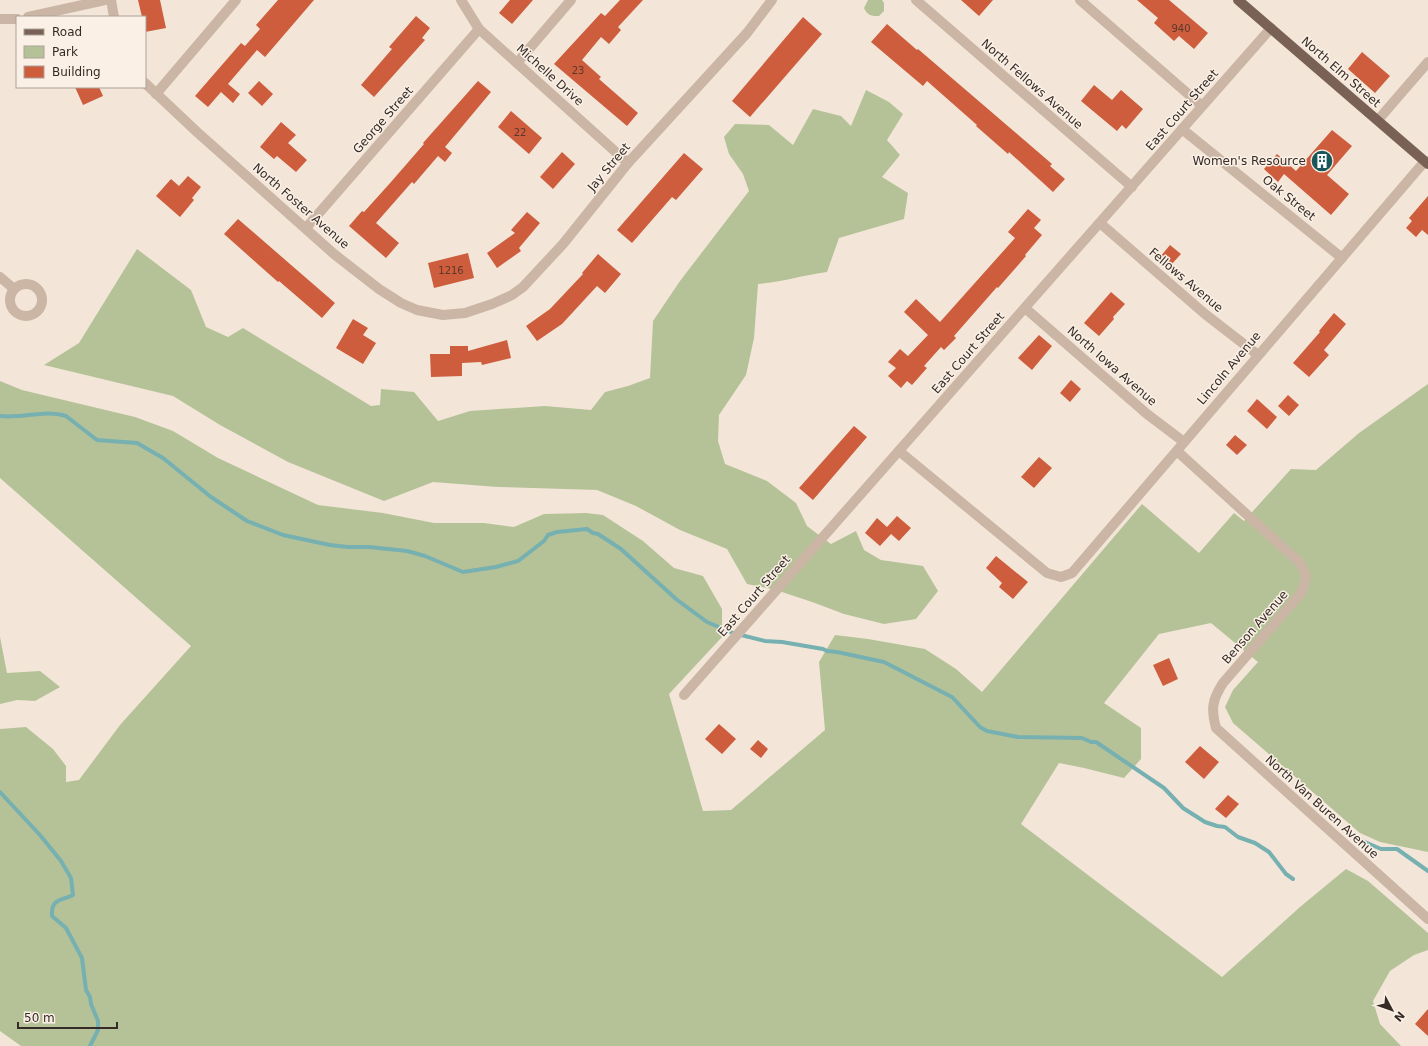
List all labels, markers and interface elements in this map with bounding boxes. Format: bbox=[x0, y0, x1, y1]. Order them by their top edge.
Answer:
legend bbox=[16, 16, 146, 88]
house number: 940 bbox=[1171, 23, 1191, 34]
text: Road bbox=[52, 25, 82, 39]
street label: North Elm Street bbox=[1299, 34, 1384, 110]
street label: North Fellows Avenue bbox=[979, 36, 1085, 132]
street label: Michelle Drive bbox=[514, 41, 586, 109]
text: Park bbox=[52, 45, 78, 59]
text: Building bbox=[52, 65, 101, 79]
house number: 23 bbox=[572, 65, 584, 76]
street label: East Court Street bbox=[1143, 66, 1221, 153]
street label: George Street bbox=[350, 83, 416, 156]
house number: 22 bbox=[514, 127, 526, 138]
street label: Jay Street bbox=[584, 140, 633, 195]
building icon: Women's Resource bbox=[1309, 148, 1335, 174]
place label: Women's Resource bbox=[1192, 154, 1306, 168]
street label: North Foster Avenue bbox=[250, 160, 352, 252]
street label: Oak Street bbox=[1260, 172, 1319, 224]
street label: Fellows Avenue bbox=[1146, 245, 1226, 315]
house number: 1216 bbox=[438, 265, 464, 276]
street label: East Court Street bbox=[929, 309, 1007, 396]
street label: North Iowa Avenue bbox=[1064, 323, 1160, 409]
street label: Lincoln Avenue bbox=[1194, 329, 1264, 407]
street label: East Court Street bbox=[715, 552, 793, 639]
street label: Benson Avenue bbox=[1219, 587, 1291, 667]
street label: North Van Buren Avenue bbox=[1263, 753, 1381, 861]
north arrow bbox=[1372, 990, 1412, 1030]
scale bar bbox=[18, 1004, 117, 1030]
text: N bbox=[1391, 1008, 1407, 1024]
text: 50 m bbox=[24, 1011, 55, 1025]

